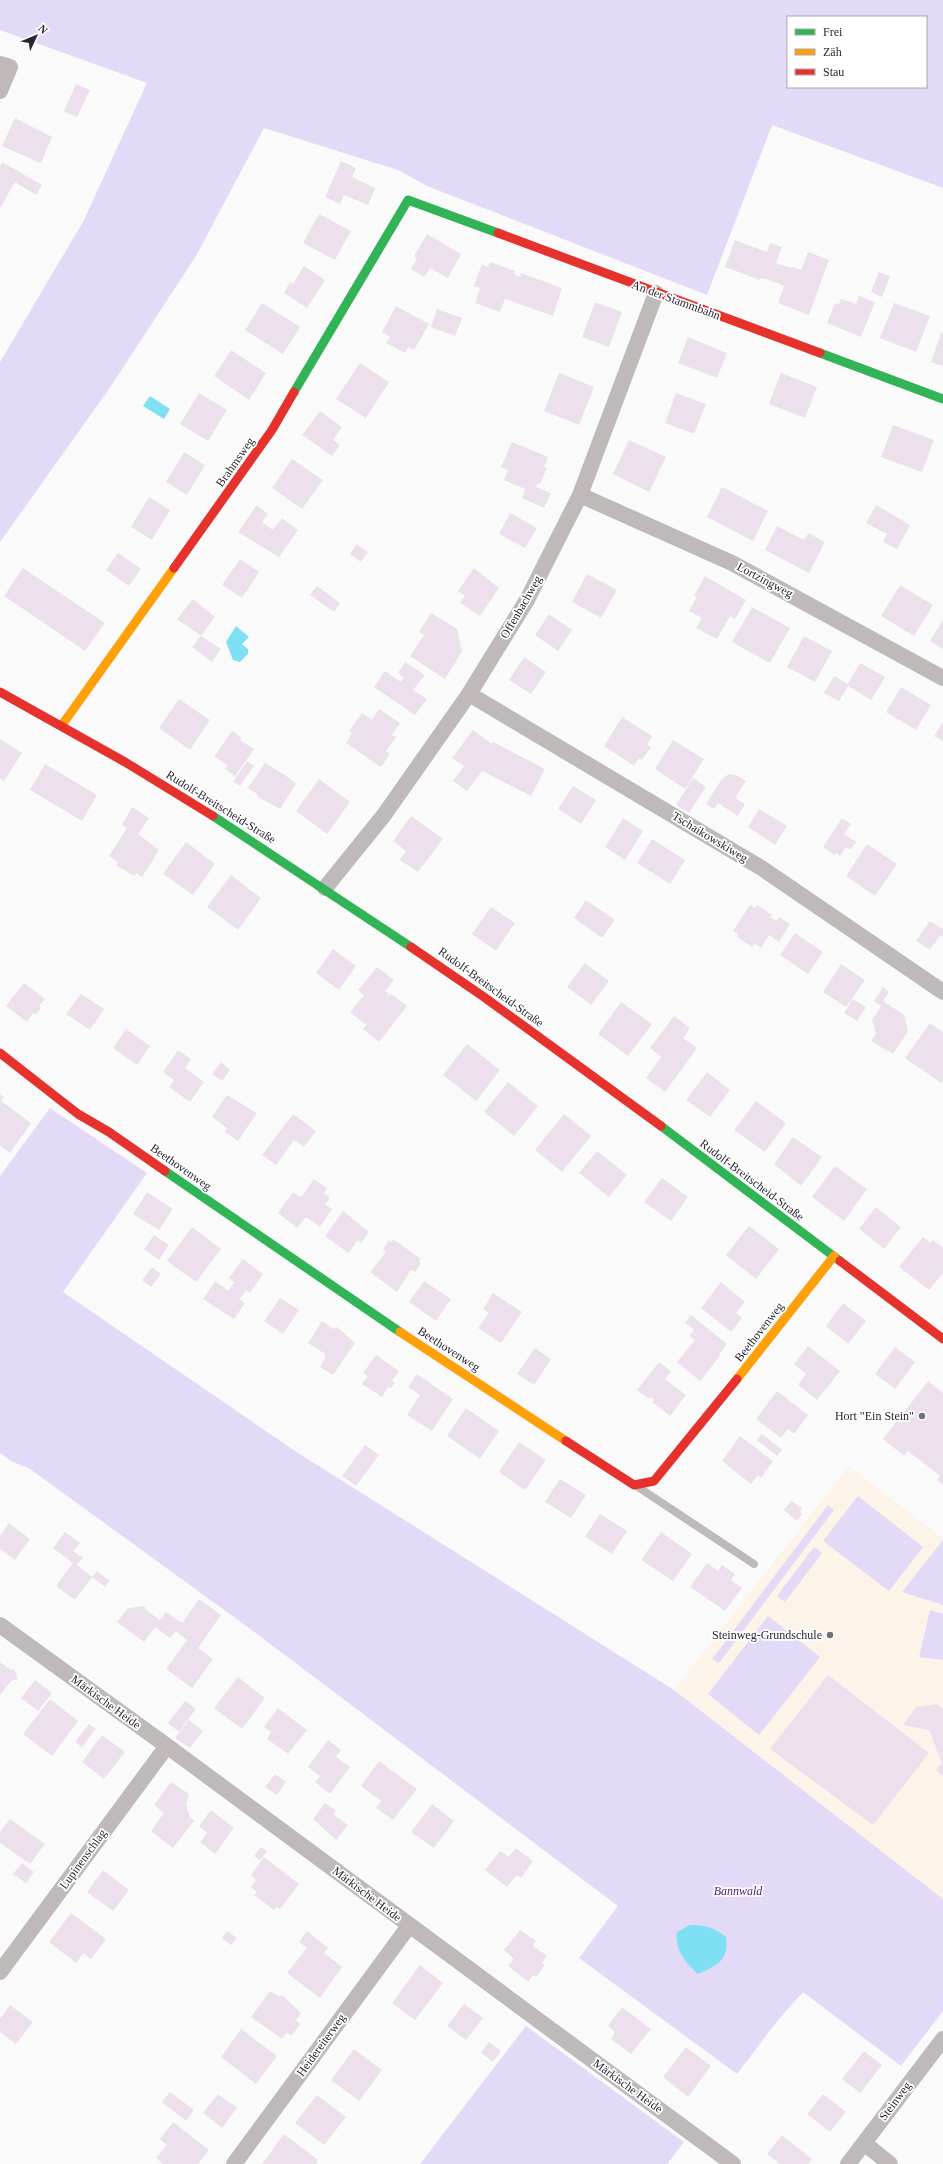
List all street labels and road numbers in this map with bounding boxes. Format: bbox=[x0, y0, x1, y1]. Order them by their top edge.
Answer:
street label: An der Stammbahn bbox=[630, 277, 722, 323]
street label: Brahmsweg bbox=[213, 435, 257, 489]
street label: Lortzingweg bbox=[735, 559, 795, 601]
street label: Offenbachweg bbox=[497, 573, 545, 641]
street label: Rudolf-Breitscheid-Straße bbox=[164, 768, 278, 846]
street label: Tschaikowskiweg bbox=[670, 809, 750, 865]
street label: Rudolf-Breitscheid-Straße bbox=[436, 944, 546, 1030]
street label: Rudolf-Breitscheid-Straße bbox=[697, 1136, 807, 1224]
street label: Beethovenweg bbox=[148, 1141, 214, 1193]
street label: Beethovenweg bbox=[732, 1300, 786, 1364]
street label: Beethovenweg bbox=[415, 1324, 483, 1374]
street label: Märkische Heide bbox=[69, 1672, 143, 1732]
street label: Lupinenschlag bbox=[57, 1826, 109, 1892]
street label: Märkische Heide bbox=[330, 1864, 404, 1924]
street label: Heidereiterweg bbox=[294, 2011, 348, 2079]
street label: Märkische Heide bbox=[591, 2056, 665, 2116]
street label: Steinweg bbox=[876, 2079, 914, 2123]

